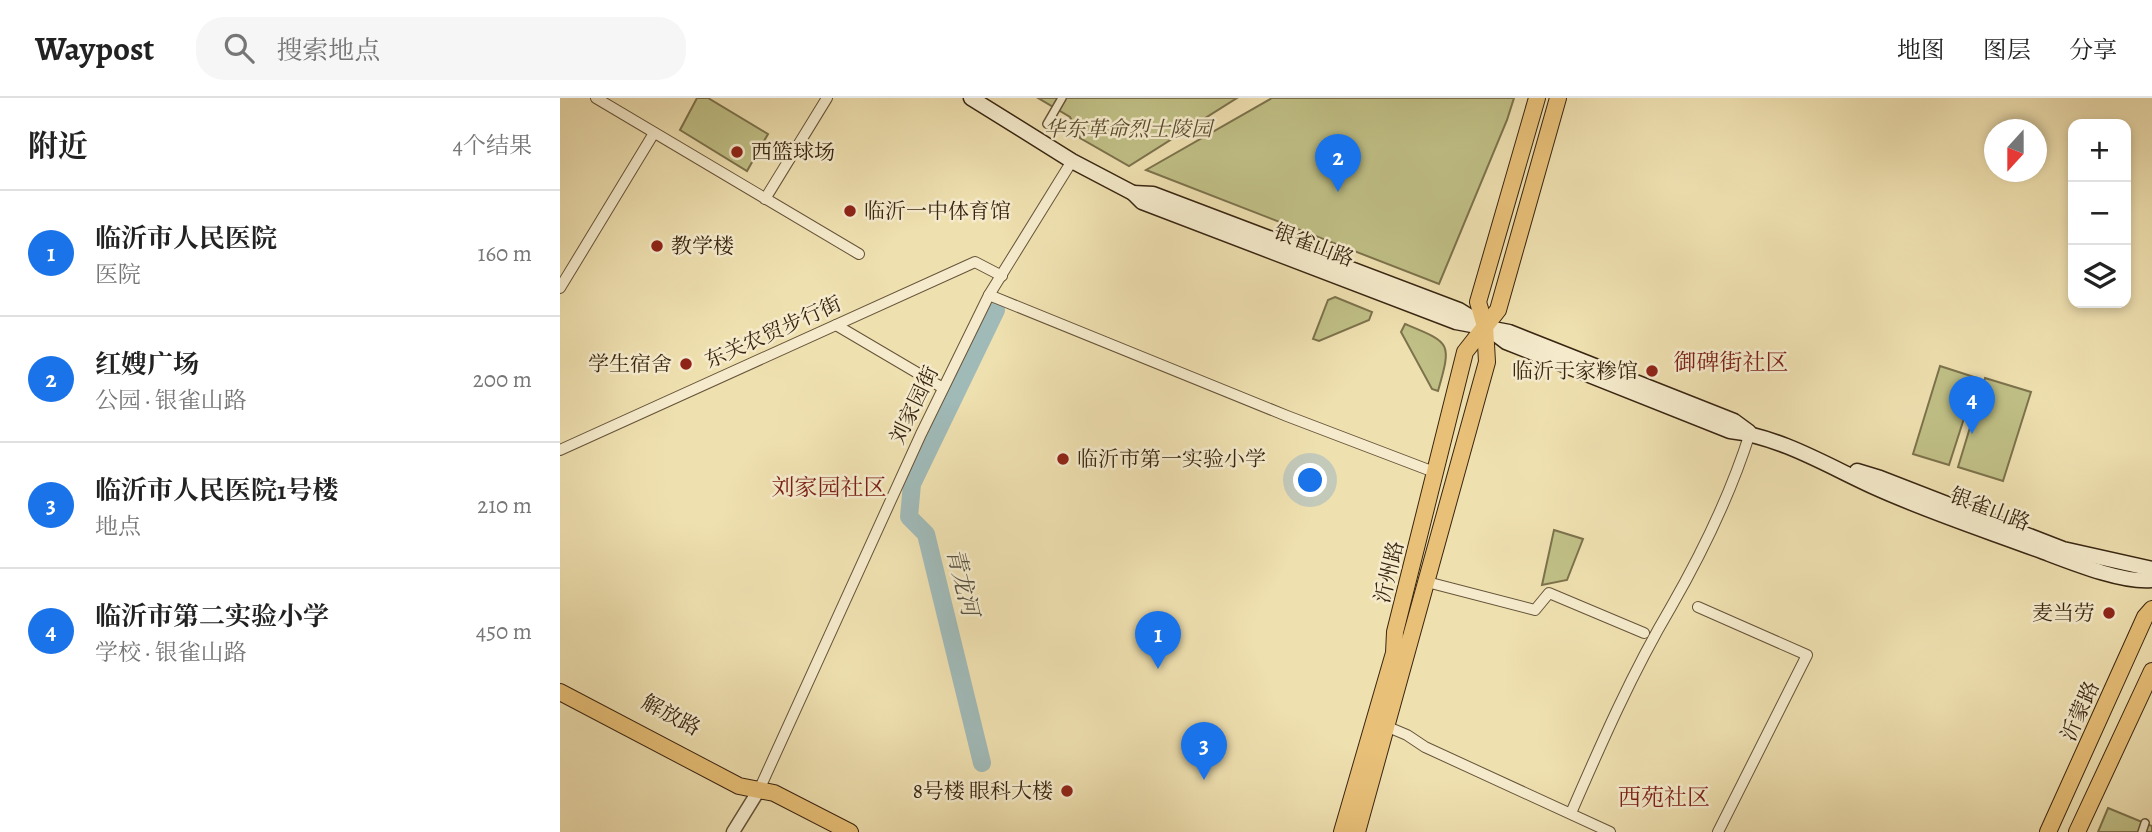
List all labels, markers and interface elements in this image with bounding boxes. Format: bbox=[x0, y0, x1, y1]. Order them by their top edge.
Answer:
search box bbox=[196, 17, 686, 80]
text: Waypost bbox=[35, 26, 154, 71]
icon: search bbox=[220, 29, 258, 67]
text: 搜索地点 bbox=[276, 33, 380, 68]
text: 地图 bbox=[1897, 34, 1945, 66]
text: 图层 bbox=[1983, 34, 2031, 66]
text: 分享 bbox=[2069, 34, 2117, 66]
park label: 华东革命烈士陵园 bbox=[1044, 115, 1215, 143]
north arrow bbox=[1984, 119, 2047, 182]
map controls bbox=[2068, 119, 2131, 308]
button: + bbox=[2068, 119, 2131, 182]
text: 附近 bbox=[28, 126, 88, 166]
text: 4个结果 bbox=[453, 130, 532, 161]
pin: 2 bbox=[1315, 134, 1361, 192]
place label: 西篮球场 bbox=[751, 138, 835, 166]
marker: 西篮球场 bbox=[729, 144, 745, 160]
button: − bbox=[2068, 182, 2131, 245]
place label: 临沂一中体育馆 bbox=[864, 197, 1011, 225]
marker: 临沂一中体育馆 bbox=[842, 203, 858, 219]
street label: 银雀山路 bbox=[1270, 217, 1358, 273]
text: 临沂市人民医院 bbox=[95, 221, 277, 256]
place label: 教学楼 bbox=[671, 232, 734, 260]
text: 1 bbox=[47, 238, 55, 269]
text: 160 m bbox=[478, 238, 532, 269]
marker: 教学楼 bbox=[649, 238, 665, 254]
button: layers bbox=[2068, 245, 2131, 308]
text: 医院 bbox=[95, 259, 141, 290]
street label: 东关农贸步行街 bbox=[700, 289, 846, 375]
text: 红嫂广场 bbox=[95, 347, 199, 382]
district label: 御碑街社区 bbox=[1674, 347, 1789, 378]
place label: 学生宿舍 bbox=[588, 350, 672, 378]
marker: 学生宿舍 bbox=[678, 356, 694, 372]
place label: 临沂于家糁馆 bbox=[1512, 357, 1638, 385]
street label: 刘家园街 bbox=[883, 361, 945, 449]
marker: 临沂于家糁馆 bbox=[1644, 363, 1660, 379]
text: 2 bbox=[45, 364, 57, 395]
text: 200 m bbox=[473, 364, 532, 395]
pin: 4 bbox=[1949, 376, 1995, 434]
text: 公园 · 银雀山路 bbox=[95, 385, 247, 416]
place label: 临沂市第一实验小学 bbox=[1077, 445, 1266, 473]
marker: 临沂市第一实验小学 bbox=[1055, 451, 1071, 467]
your location bbox=[1293, 463, 1327, 497]
district label: 刘家园社区 bbox=[772, 472, 887, 503]
text: 临沂市人民医院1号楼 bbox=[95, 473, 338, 508]
street label: 银雀山路 bbox=[1946, 481, 2034, 537]
text: 3 bbox=[46, 490, 56, 521]
text: 210 m bbox=[477, 490, 532, 521]
text: 地点 bbox=[95, 511, 141, 542]
street label: 沂州路 bbox=[1368, 538, 1410, 606]
water label: 青龙河 bbox=[939, 545, 987, 623]
text: 临沂市第二实验小学 bbox=[95, 599, 329, 634]
place label: 麦当劳 bbox=[2032, 599, 2095, 627]
marker: 麦当劳 bbox=[2101, 605, 2117, 621]
pin: 1 bbox=[1135, 611, 1181, 669]
text: 4 bbox=[46, 616, 56, 647]
text: 450 m bbox=[476, 616, 532, 647]
text: 学校 · 银雀山路 bbox=[95, 637, 247, 668]
street label: 沂蒙路 bbox=[2054, 677, 2106, 745]
street label: 解放路 bbox=[637, 688, 705, 742]
pin: 3 bbox=[1181, 722, 1227, 780]
place label: 8号楼 眼科大楼 bbox=[913, 777, 1053, 805]
district label: 西苑社区 bbox=[1618, 782, 1710, 813]
marker: 8号楼 眼科大楼 bbox=[1059, 783, 1075, 799]

